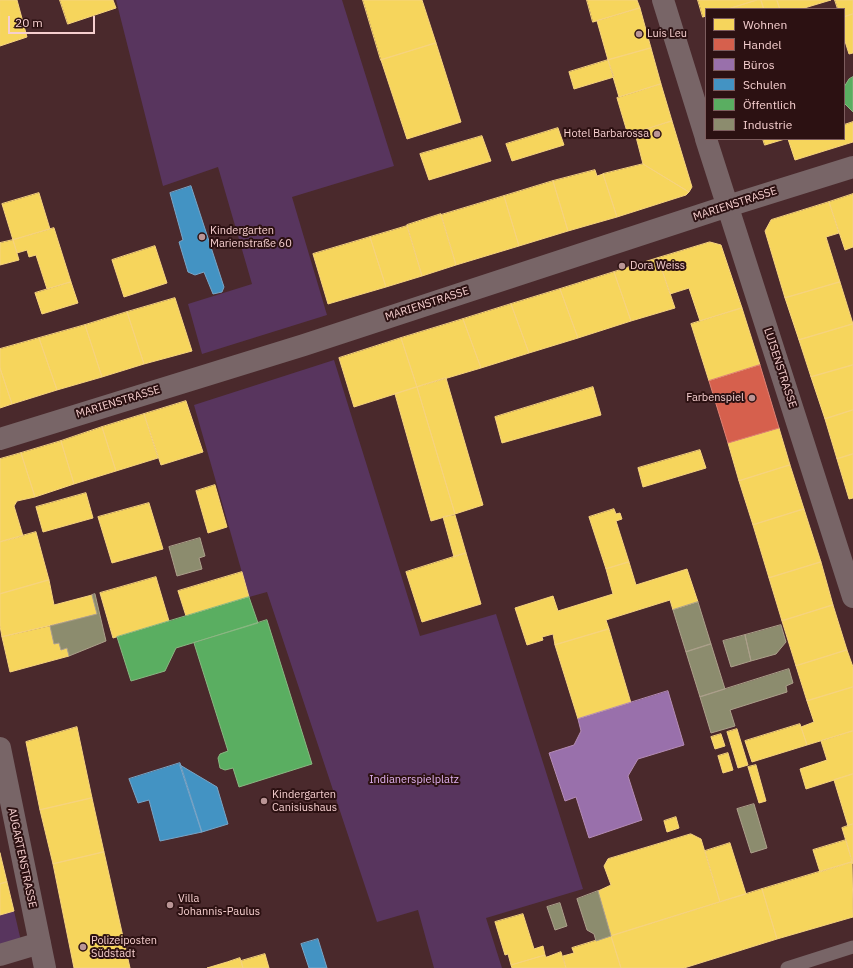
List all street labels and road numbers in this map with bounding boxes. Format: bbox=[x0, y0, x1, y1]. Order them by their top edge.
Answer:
street label: MARIENSTRASSE bbox=[691, 184, 779, 224]
street label: MARIENSTRASSE bbox=[383, 284, 471, 324]
street label: LUISENSTRASSE bbox=[761, 326, 799, 410]
street label: MARIENSTRASSE bbox=[74, 383, 162, 421]
street label: AUGARTENSTRASSE bbox=[5, 807, 39, 909]

